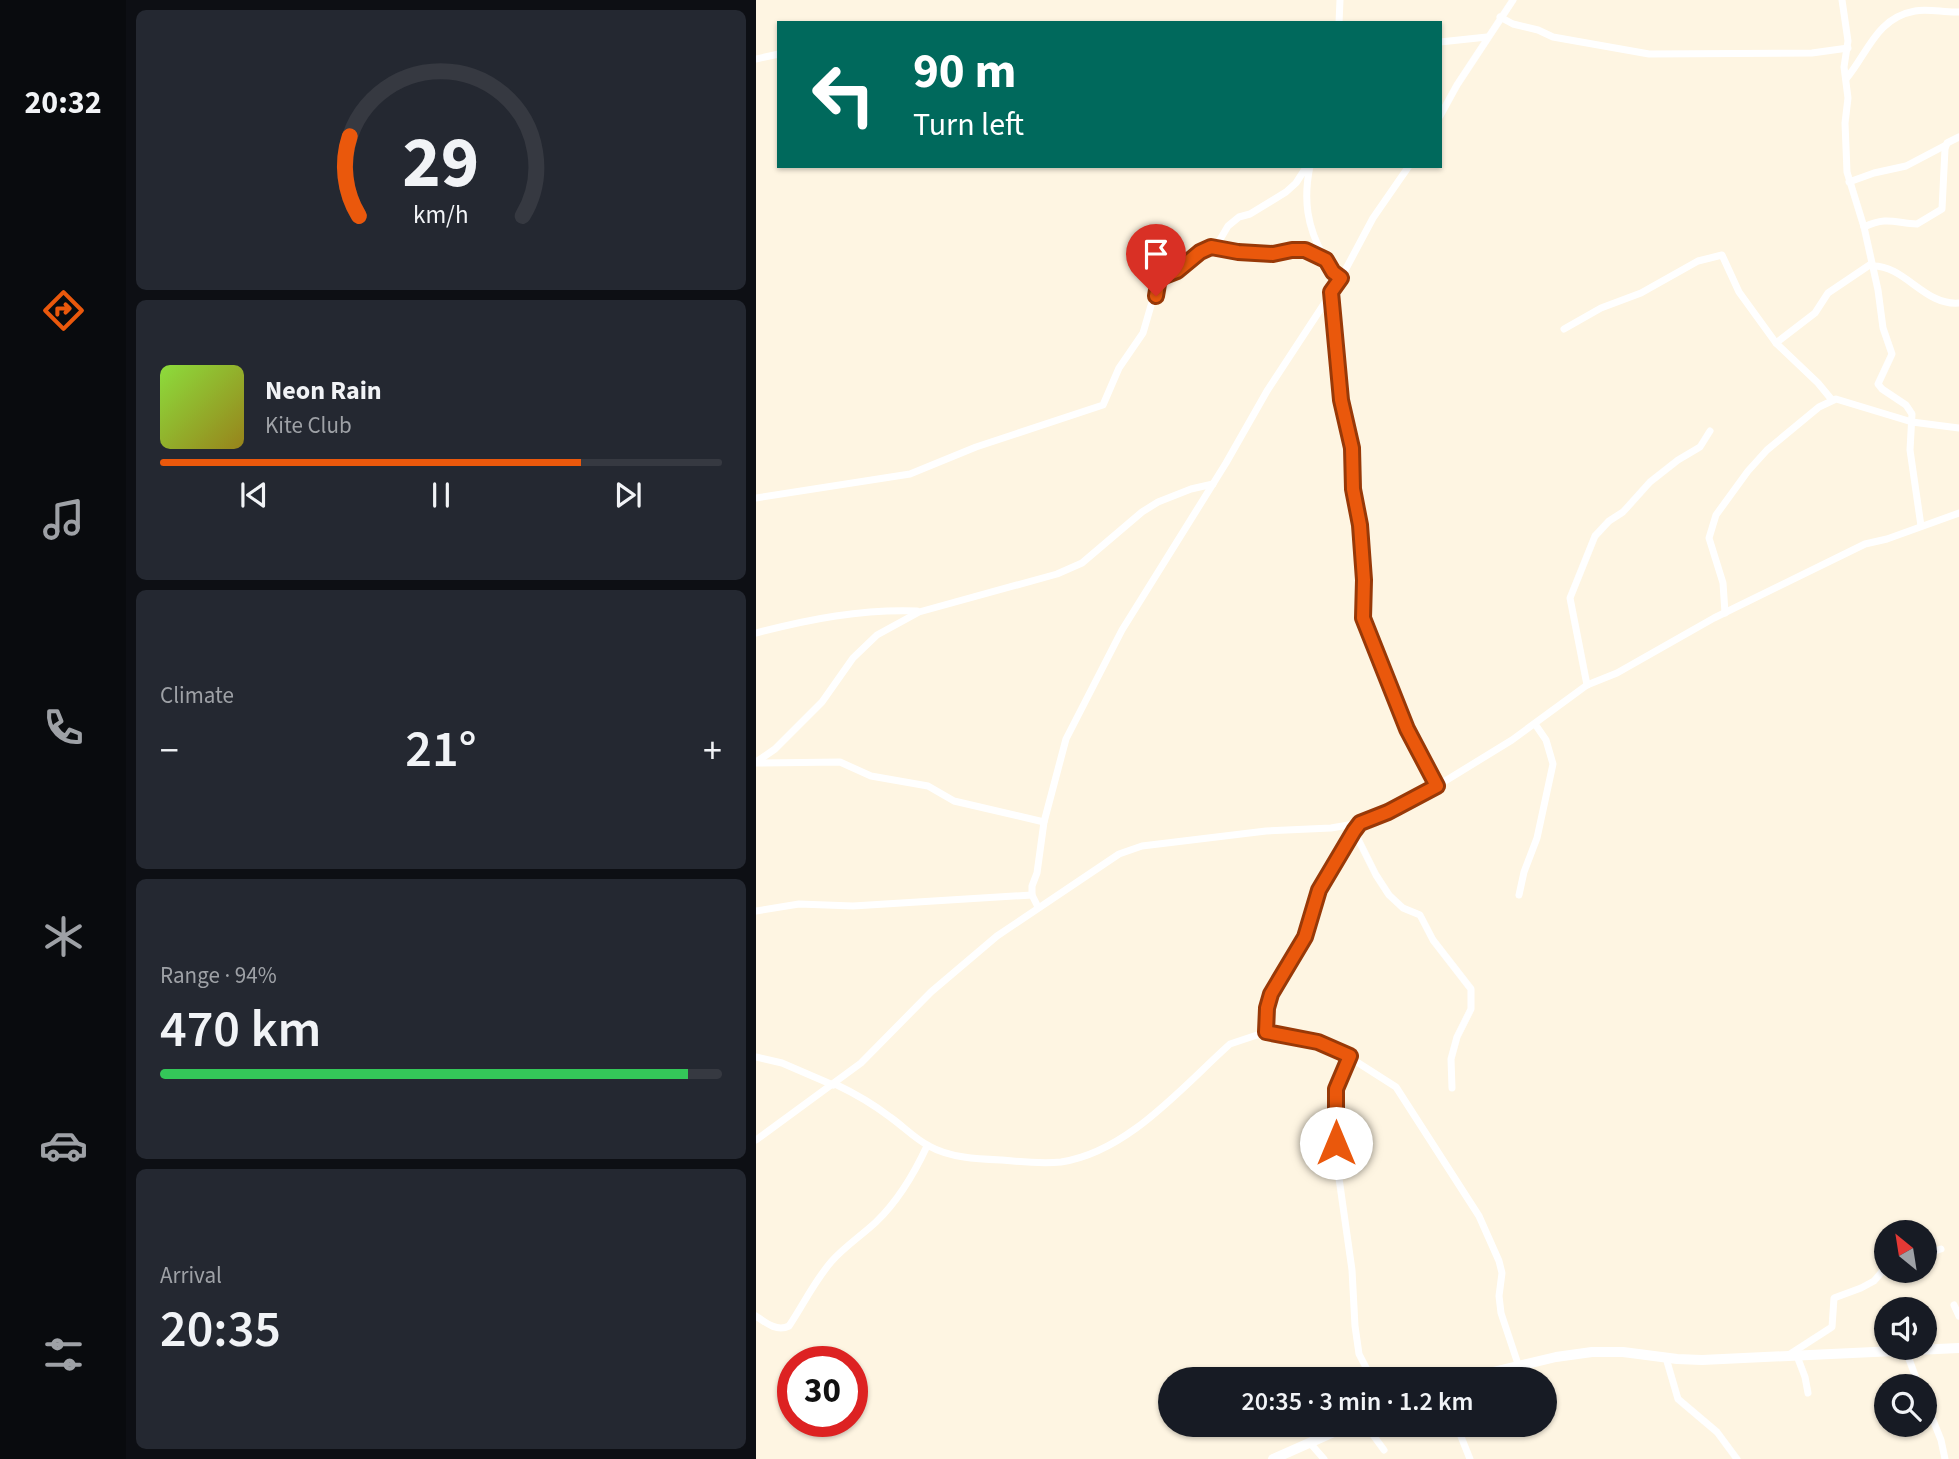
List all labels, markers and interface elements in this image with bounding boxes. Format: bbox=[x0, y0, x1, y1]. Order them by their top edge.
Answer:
text: 90 m bbox=[913, 37, 1017, 107]
icon: left bbox=[798, 49, 889, 140]
text: 20:32 bbox=[24, 80, 102, 126]
text: Turn left bbox=[913, 102, 1024, 148]
text: 29 bbox=[403, 111, 479, 215]
text: km/h bbox=[413, 197, 469, 233]
pin bbox=[1126, 224, 1186, 296]
icon: arrive bbox=[1137, 235, 1175, 273]
icon: directions bbox=[39, 286, 88, 335]
text: Neon Rain bbox=[265, 372, 382, 409]
text: Kite Club bbox=[265, 409, 352, 442]
icon: previous bbox=[235, 476, 273, 514]
icon: pause bbox=[422, 476, 460, 514]
icon: next bbox=[609, 476, 647, 514]
icon: music bbox=[39, 495, 88, 544]
text: Climate bbox=[160, 679, 234, 712]
icon: phone bbox=[39, 703, 88, 752]
text: 21° bbox=[405, 713, 477, 787]
text: − bbox=[160, 724, 179, 778]
text: + bbox=[703, 724, 722, 778]
icon: climate bbox=[39, 912, 88, 961]
text: Range · 94% bbox=[160, 959, 277, 992]
text: 470 km bbox=[160, 993, 321, 1067]
position arrow bbox=[1299, 1106, 1373, 1180]
icon: car bbox=[39, 1121, 88, 1170]
north arrow bbox=[1874, 1220, 1937, 1283]
map controls bbox=[1874, 1220, 1937, 1437]
text: Arrival bbox=[160, 1259, 222, 1292]
text: 20:35 bbox=[160, 1293, 281, 1367]
button: sound bbox=[1874, 1297, 1937, 1360]
icon: filters bbox=[39, 1330, 88, 1379]
speed limit sign: 30 bbox=[777, 1346, 868, 1437]
button: search bbox=[1874, 1374, 1937, 1437]
text: 20:35 · 3 min · 1.2 km bbox=[1242, 1383, 1473, 1420]

